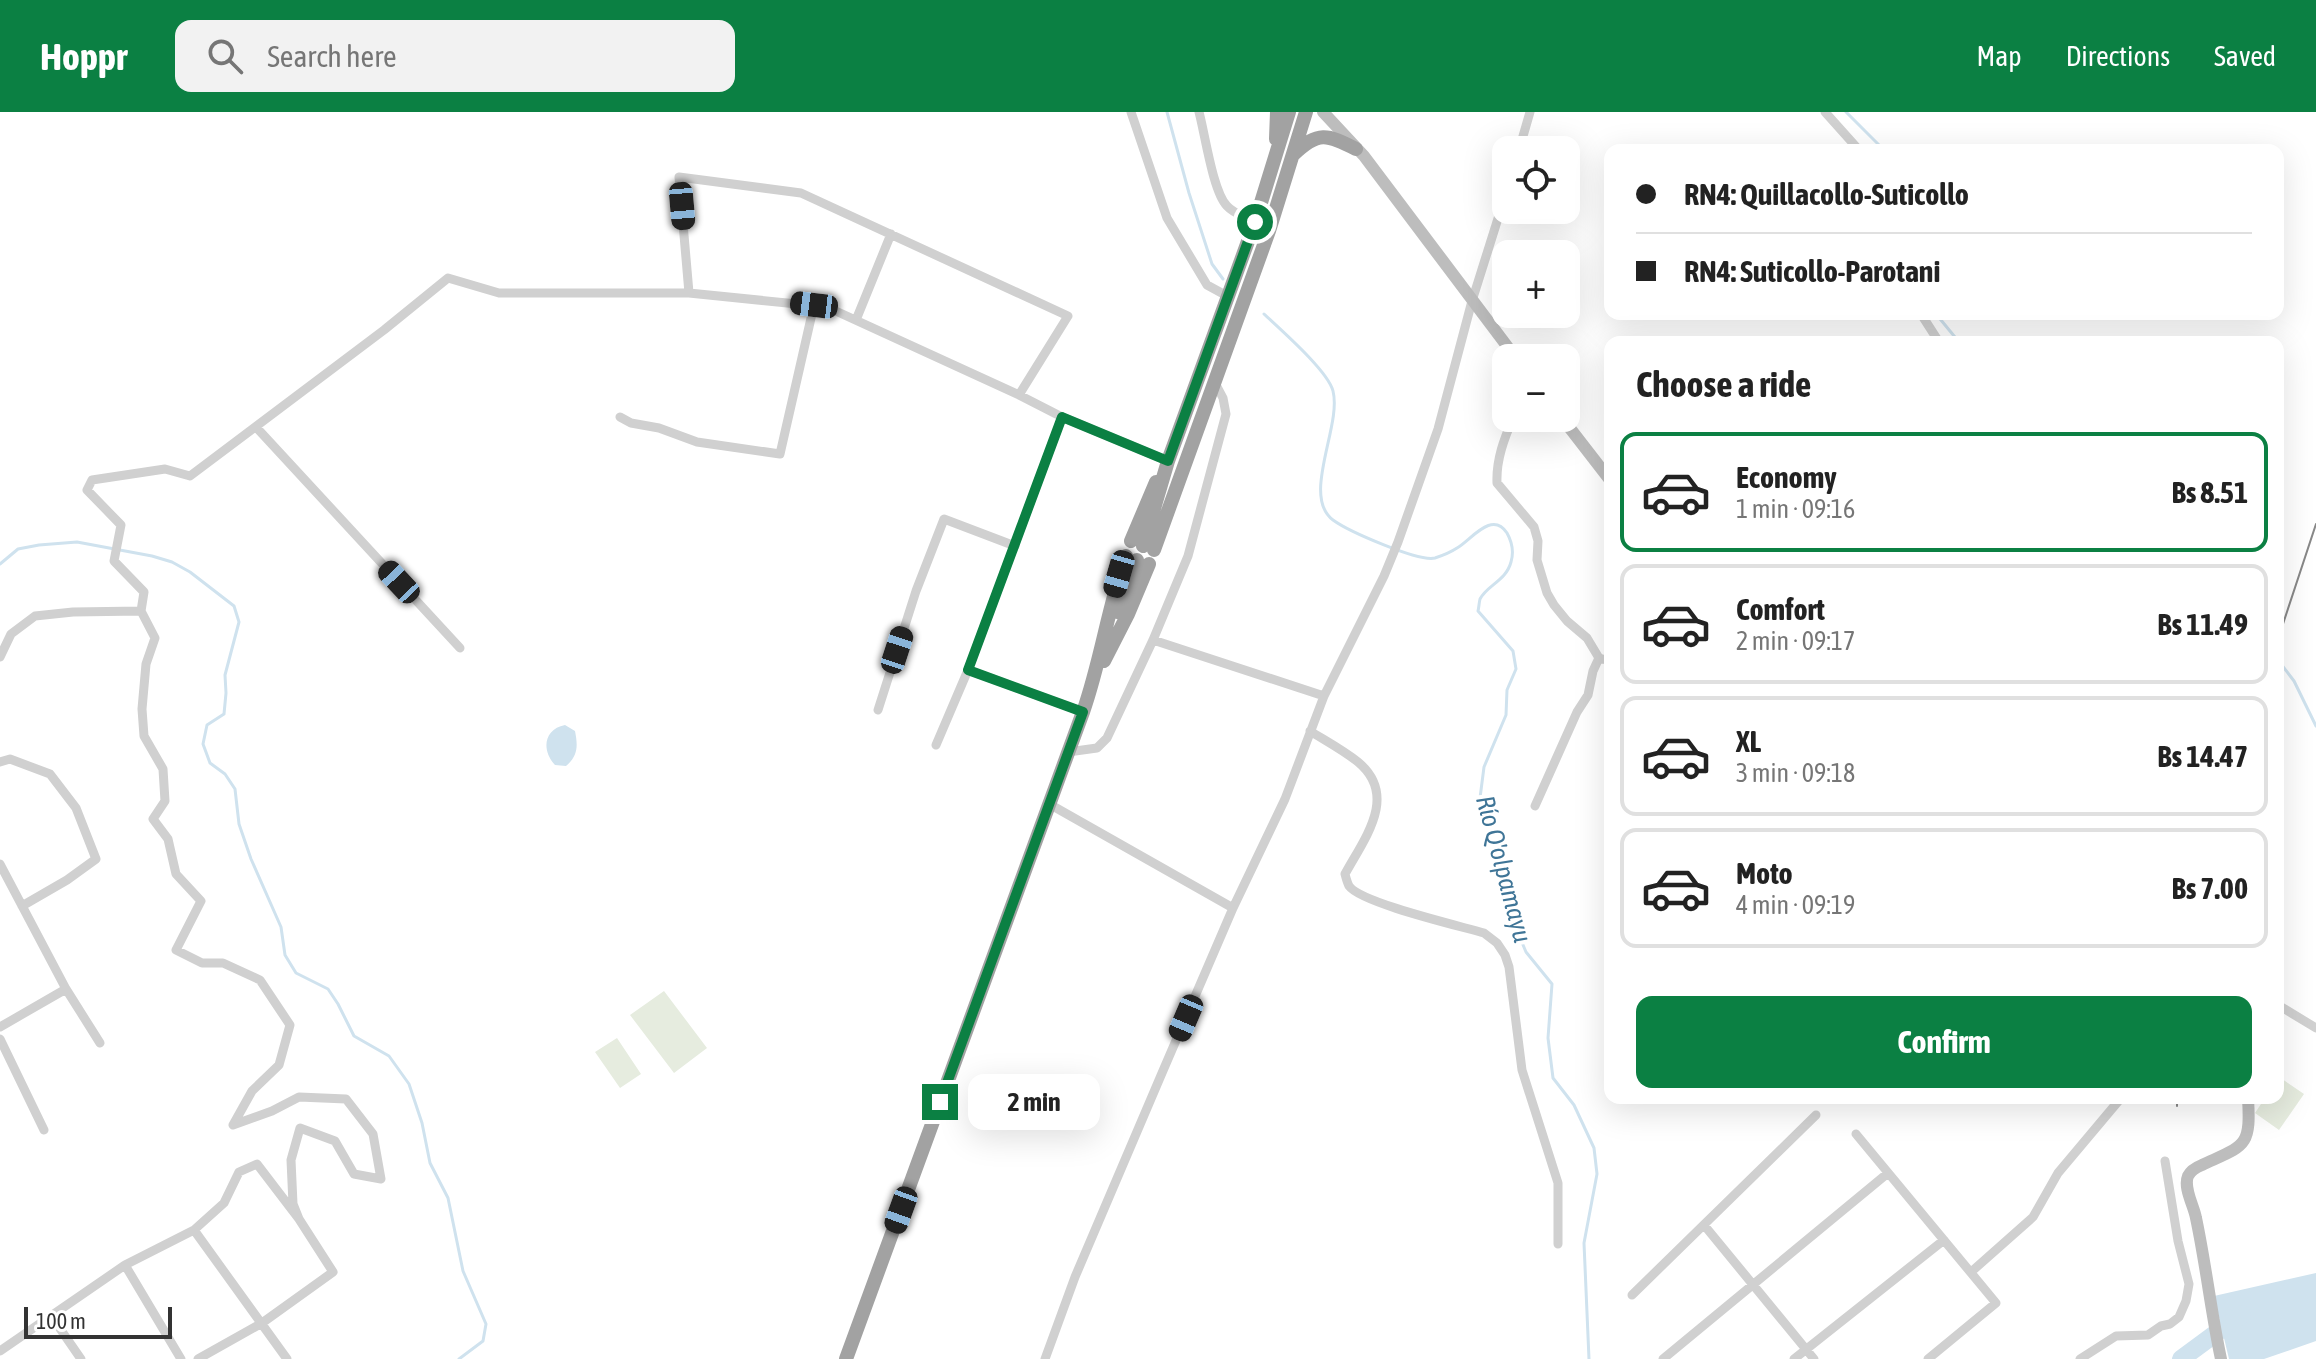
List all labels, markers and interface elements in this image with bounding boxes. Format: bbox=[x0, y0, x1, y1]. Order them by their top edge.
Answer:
search box bbox=[175, 20, 735, 92]
icon: search bbox=[203, 34, 247, 78]
text: Hoppr bbox=[40, 35, 127, 78]
text: Search here bbox=[267, 39, 397, 73]
text: Map bbox=[1977, 40, 2022, 72]
text: Directions bbox=[2066, 40, 2170, 72]
text: Saved bbox=[2214, 40, 2276, 72]
map controls bbox=[1492, 136, 1580, 432]
button: locate bbox=[1492, 136, 1580, 224]
text: RN4: Quillacollo-Suticollo bbox=[1684, 177, 1969, 211]
car bbox=[668, 181, 696, 231]
route start bbox=[1237, 204, 1273, 240]
button: + bbox=[1492, 240, 1580, 328]
text: RN4: Suticollo-Parotani bbox=[1684, 254, 1940, 288]
car bbox=[789, 290, 839, 320]
button: − bbox=[1492, 344, 1580, 432]
text: Choose a ride bbox=[1636, 363, 1811, 405]
icon: car bbox=[1640, 456, 1712, 528]
text: Economy bbox=[1736, 460, 1837, 494]
text: Bs 8.51 bbox=[2171, 475, 2248, 509]
text: 1 min · 09:16 bbox=[1736, 494, 1855, 524]
car bbox=[1101, 548, 1137, 600]
car bbox=[374, 556, 424, 608]
icon: car bbox=[1640, 588, 1712, 660]
text: Comfort bbox=[1736, 592, 1825, 626]
text: Bs 11.49 bbox=[2157, 607, 2248, 641]
car bbox=[878, 623, 916, 677]
text: 2 min · 09:17 bbox=[1736, 626, 1855, 656]
icon: car bbox=[1640, 720, 1712, 792]
text: XL bbox=[1736, 724, 1761, 758]
text: Bs 14.47 bbox=[2157, 739, 2248, 773]
text: 3 min · 09:18 bbox=[1736, 758, 1855, 788]
water label: Río Q'olpamayu bbox=[1470, 792, 1538, 946]
icon: car bbox=[1640, 852, 1712, 924]
text: Moto bbox=[1736, 856, 1793, 890]
text: Bs 7.00 bbox=[2171, 871, 2248, 905]
text: 4 min · 09:19 bbox=[1736, 890, 1855, 920]
car bbox=[1166, 991, 1206, 1045]
button: Confirm bbox=[1636, 996, 2252, 1088]
callout: 2 min bbox=[968, 1074, 1100, 1130]
route end bbox=[922, 1084, 958, 1120]
text: 2 min bbox=[1007, 1087, 1061, 1117]
car bbox=[882, 1183, 920, 1237]
scale bar bbox=[24, 1303, 172, 1339]
text: 100 m bbox=[36, 1308, 86, 1334]

